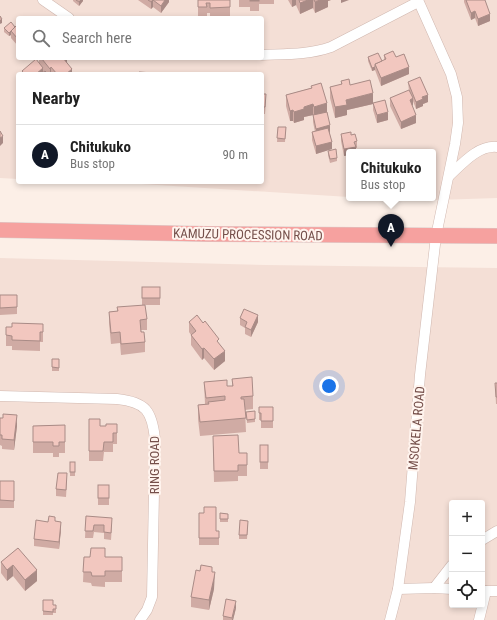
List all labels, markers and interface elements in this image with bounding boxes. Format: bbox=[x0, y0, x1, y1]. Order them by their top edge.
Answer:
search box bbox=[16, 16, 264, 60]
icon: search bbox=[30, 27, 52, 49]
text: Search here bbox=[62, 29, 132, 47]
text: Nearby bbox=[32, 88, 80, 108]
text: Chitukuko bbox=[70, 138, 131, 156]
text: A bbox=[41, 147, 49, 162]
text: 90 m bbox=[222, 147, 248, 162]
popup bbox=[346, 149, 436, 201]
text: Bus stop bbox=[70, 156, 115, 171]
text: Chitukuko bbox=[361, 159, 421, 177]
text: Bus stop bbox=[361, 177, 405, 192]
pin: A bbox=[378, 214, 404, 247]
street label: KAMUZU PROCESSION ROAD bbox=[173, 226, 323, 243]
your location bbox=[319, 376, 339, 396]
street label: MSOKELA ROAD bbox=[405, 385, 428, 471]
street label: RING ROAD bbox=[147, 436, 162, 494]
map controls bbox=[449, 500, 485, 608]
button: + bbox=[449, 500, 485, 536]
button: − bbox=[449, 536, 485, 572]
button: locate bbox=[449, 572, 485, 608]

